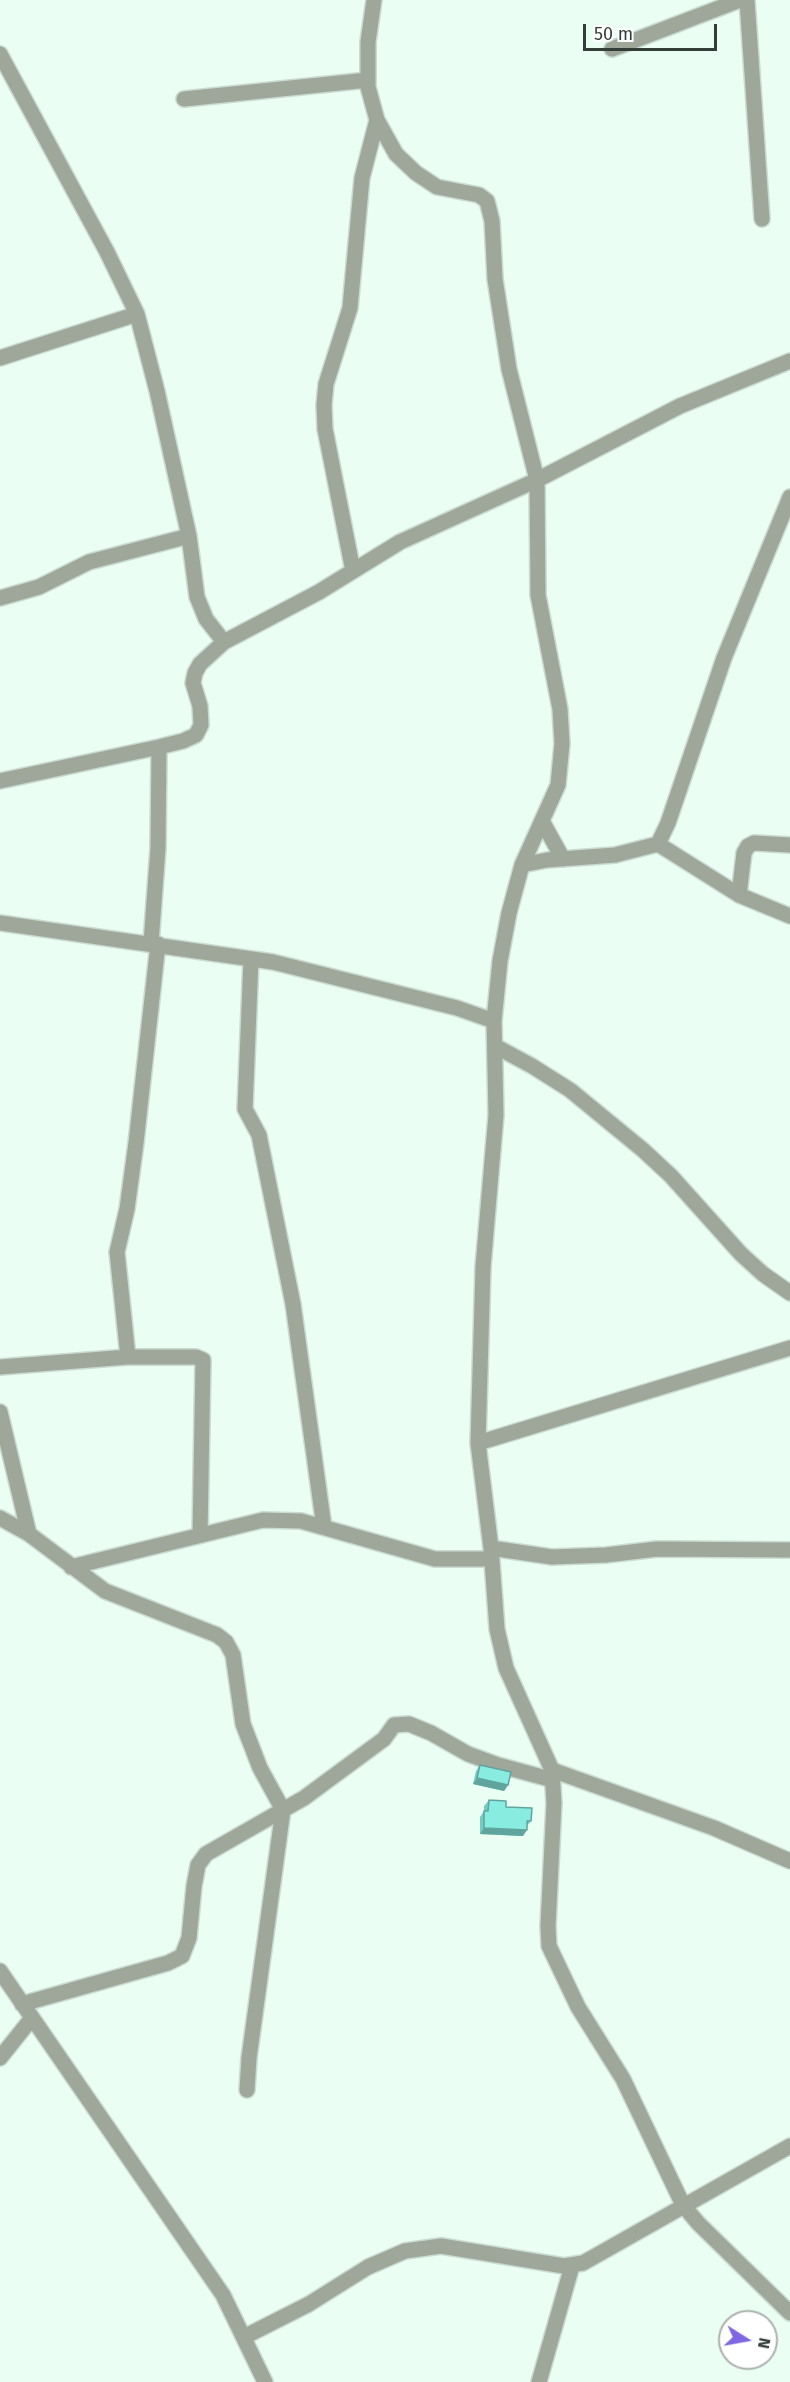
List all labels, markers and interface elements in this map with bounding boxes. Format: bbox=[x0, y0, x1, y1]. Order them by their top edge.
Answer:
scale bar bbox=[586, 12, 720, 50]
text: 50 m bbox=[594, 23, 633, 45]
north arrow bbox=[718, 2310, 778, 2370]
text: N bbox=[754, 2336, 775, 2350]

